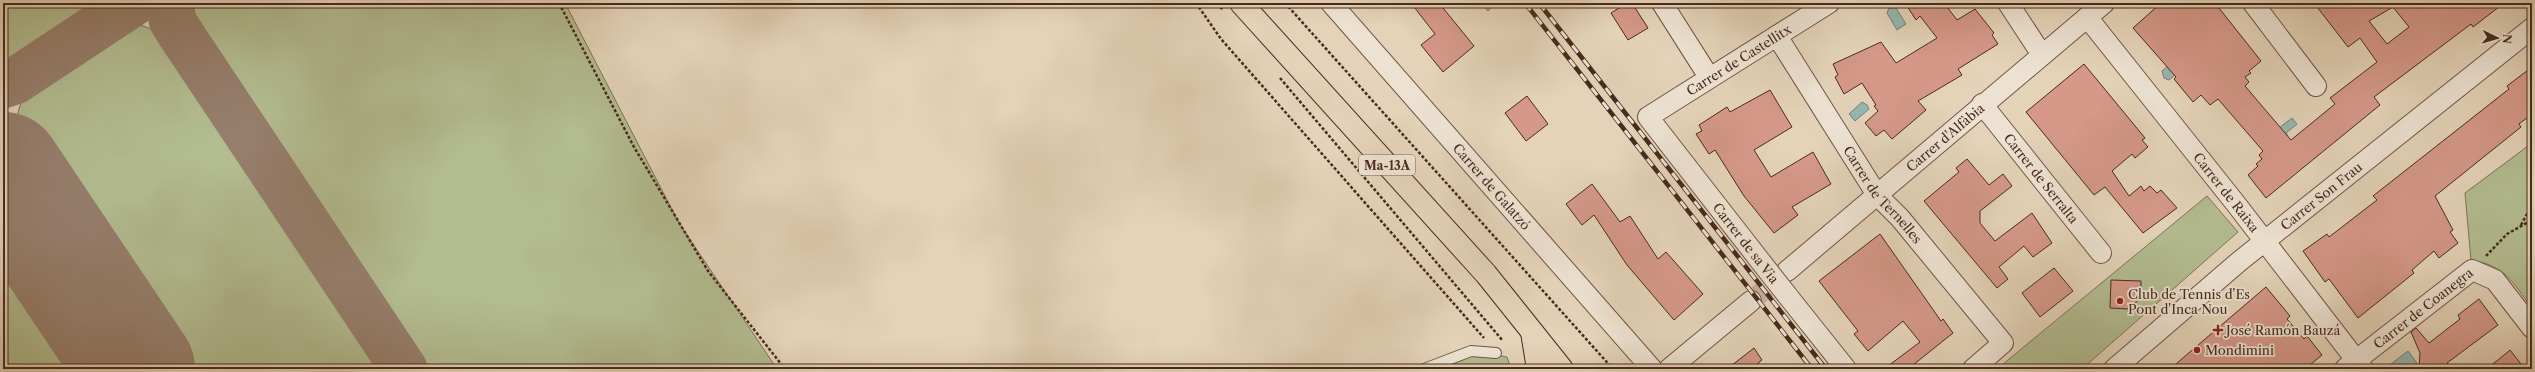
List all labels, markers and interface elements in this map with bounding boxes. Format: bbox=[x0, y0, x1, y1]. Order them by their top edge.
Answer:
north arrow bbox=[2477, 18, 2517, 58]
street label: Carrer de Castellitx bbox=[1683, 21, 1794, 99]
text: N bbox=[2500, 33, 2514, 45]
street label: Carrer d'Alfàbia bbox=[1903, 100, 1988, 175]
street label: Carrer de Serralta bbox=[2001, 130, 2082, 227]
street label: Carrer de Galatzó bbox=[1450, 140, 1534, 233]
street label: Carrer de Ternelles bbox=[1840, 143, 1926, 247]
street label: Carrer de Raixa bbox=[2190, 149, 2263, 236]
road number: Ma-13A bbox=[1359, 155, 1415, 175]
street label: Carrer Son Frau bbox=[2277, 159, 2365, 233]
street label: Carrer de sa Via bbox=[1710, 200, 1782, 287]
street label: Carrer de Coanegra bbox=[2370, 264, 2476, 352]
place label: Club de Tennis d'Es Pont d'Inca Nou bbox=[2128, 286, 2250, 317]
marker: Club de Tennis d'Es Pont d'Inca Nou bbox=[2115, 296, 2125, 306]
place label: José Ramón Bauzá bbox=[2224, 322, 2340, 338]
marker: José Ramón Bauzá bbox=[2213, 325, 2223, 335]
place label: Mondimini bbox=[2205, 342, 2274, 358]
marker: Mondimini bbox=[2192, 345, 2202, 355]

